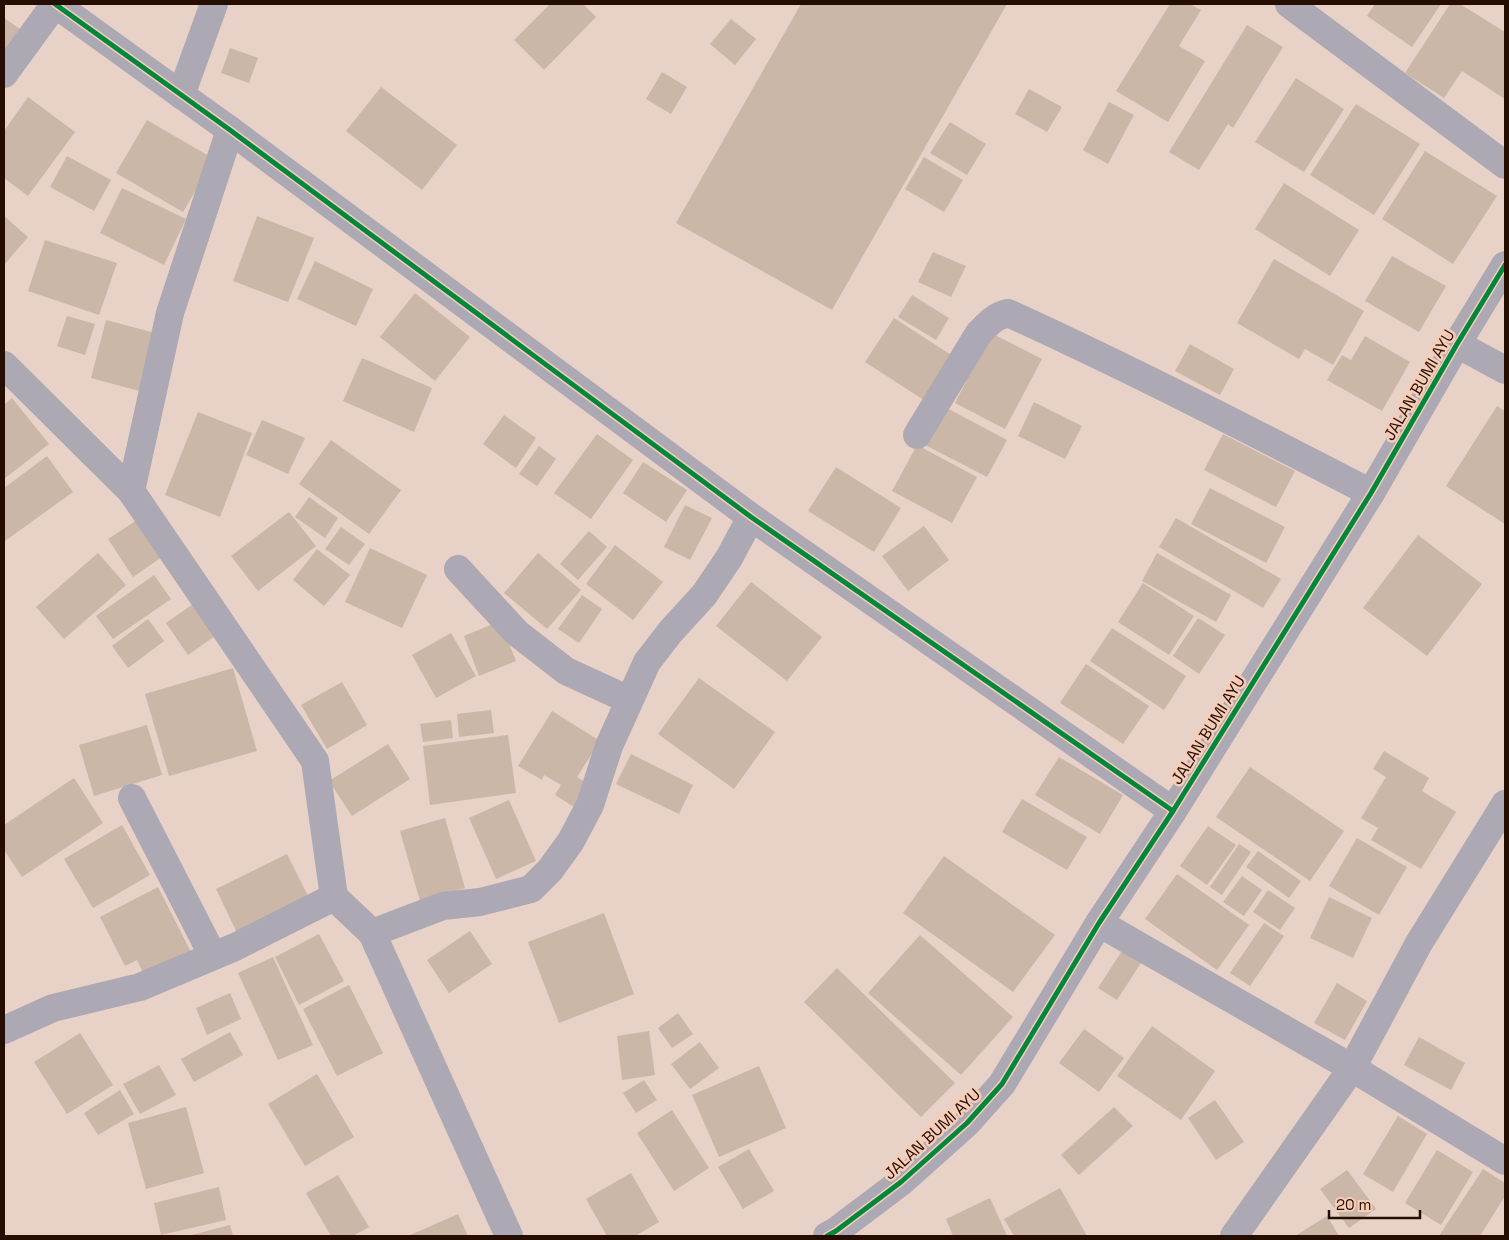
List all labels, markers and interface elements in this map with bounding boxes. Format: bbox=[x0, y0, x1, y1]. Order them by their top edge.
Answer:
street label: JALAN BUMI AYU bbox=[1379, 326, 1459, 444]
street label: JALAN BUMI AYU bbox=[1166, 672, 1250, 788]
street label: JALAN BUMI AYU bbox=[879, 1084, 985, 1184]
scale bar bbox=[1329, 1188, 1420, 1220]
text: 20 m bbox=[1336, 1195, 1371, 1214]

